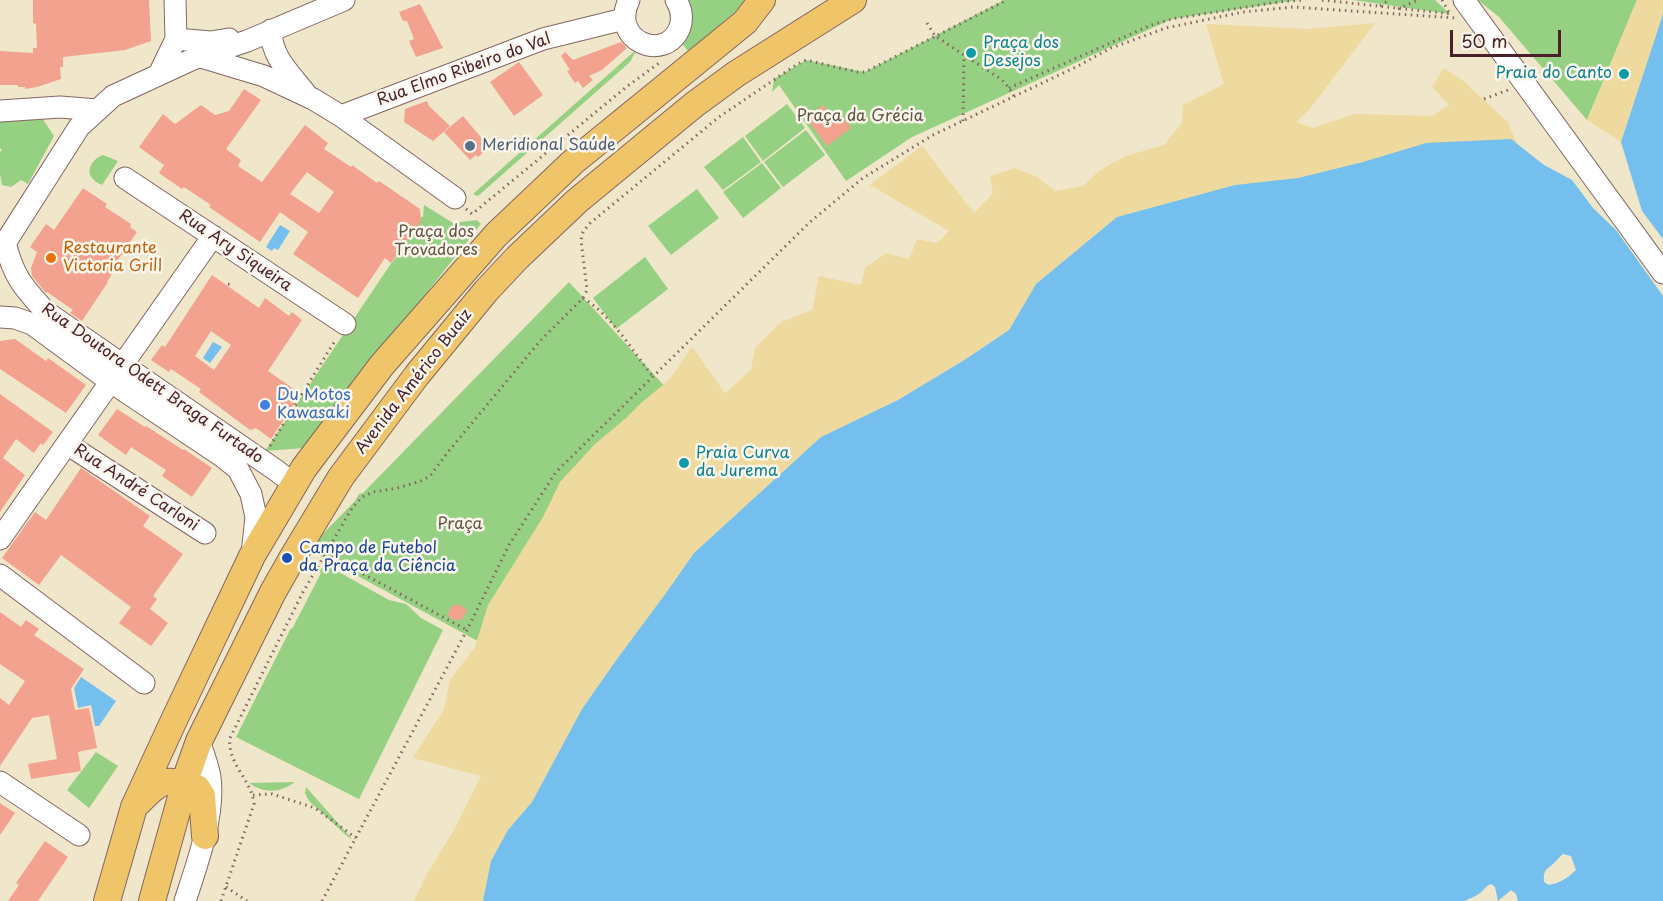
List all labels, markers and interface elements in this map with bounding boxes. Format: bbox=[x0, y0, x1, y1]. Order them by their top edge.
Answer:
scale bar bbox=[1453, 18, 1564, 56]
text: 50 m bbox=[1461, 27, 1508, 54]
street label: Rua Elmo Ribeiro do Val bbox=[374, 30, 554, 110]
place label: Praça dos Desejos bbox=[983, 34, 1059, 72]
marker: Praça dos Desejos bbox=[964, 46, 978, 60]
place label: Praia do Canto bbox=[1496, 64, 1612, 84]
marker: Praia do Canto bbox=[1617, 67, 1631, 81]
park label: Praça da Grécia bbox=[796, 107, 924, 127]
place label: Meridional Saúde bbox=[482, 136, 616, 156]
marker: Meridional Saúde bbox=[463, 139, 477, 153]
street label: Rua Ary Siqueira bbox=[175, 206, 295, 296]
park label: Praça dos Trovadores bbox=[394, 223, 478, 261]
place label: Restaurante Victoria Grill bbox=[63, 239, 162, 277]
marker: Restaurante Victoria Grill bbox=[44, 251, 58, 265]
street label: Rua Doutora Odett Braga Furtado bbox=[37, 300, 267, 468]
street label: Avenida Américo Buaiz bbox=[352, 306, 476, 458]
place label: Du Motos Kawasaki bbox=[277, 386, 351, 424]
marker: Du Motos Kawasaki bbox=[258, 398, 272, 412]
street label: Rua André Carloni bbox=[70, 440, 202, 536]
place label: Praia Curva da Jurema bbox=[696, 444, 790, 482]
marker: Praia Curva da Jurema bbox=[677, 456, 691, 470]
park label: Praça bbox=[437, 515, 483, 535]
place label: Campo de Futebol da Praça da Ciência bbox=[299, 539, 456, 577]
marker: Campo de Futebol da Praça da Ciência bbox=[280, 551, 294, 565]

